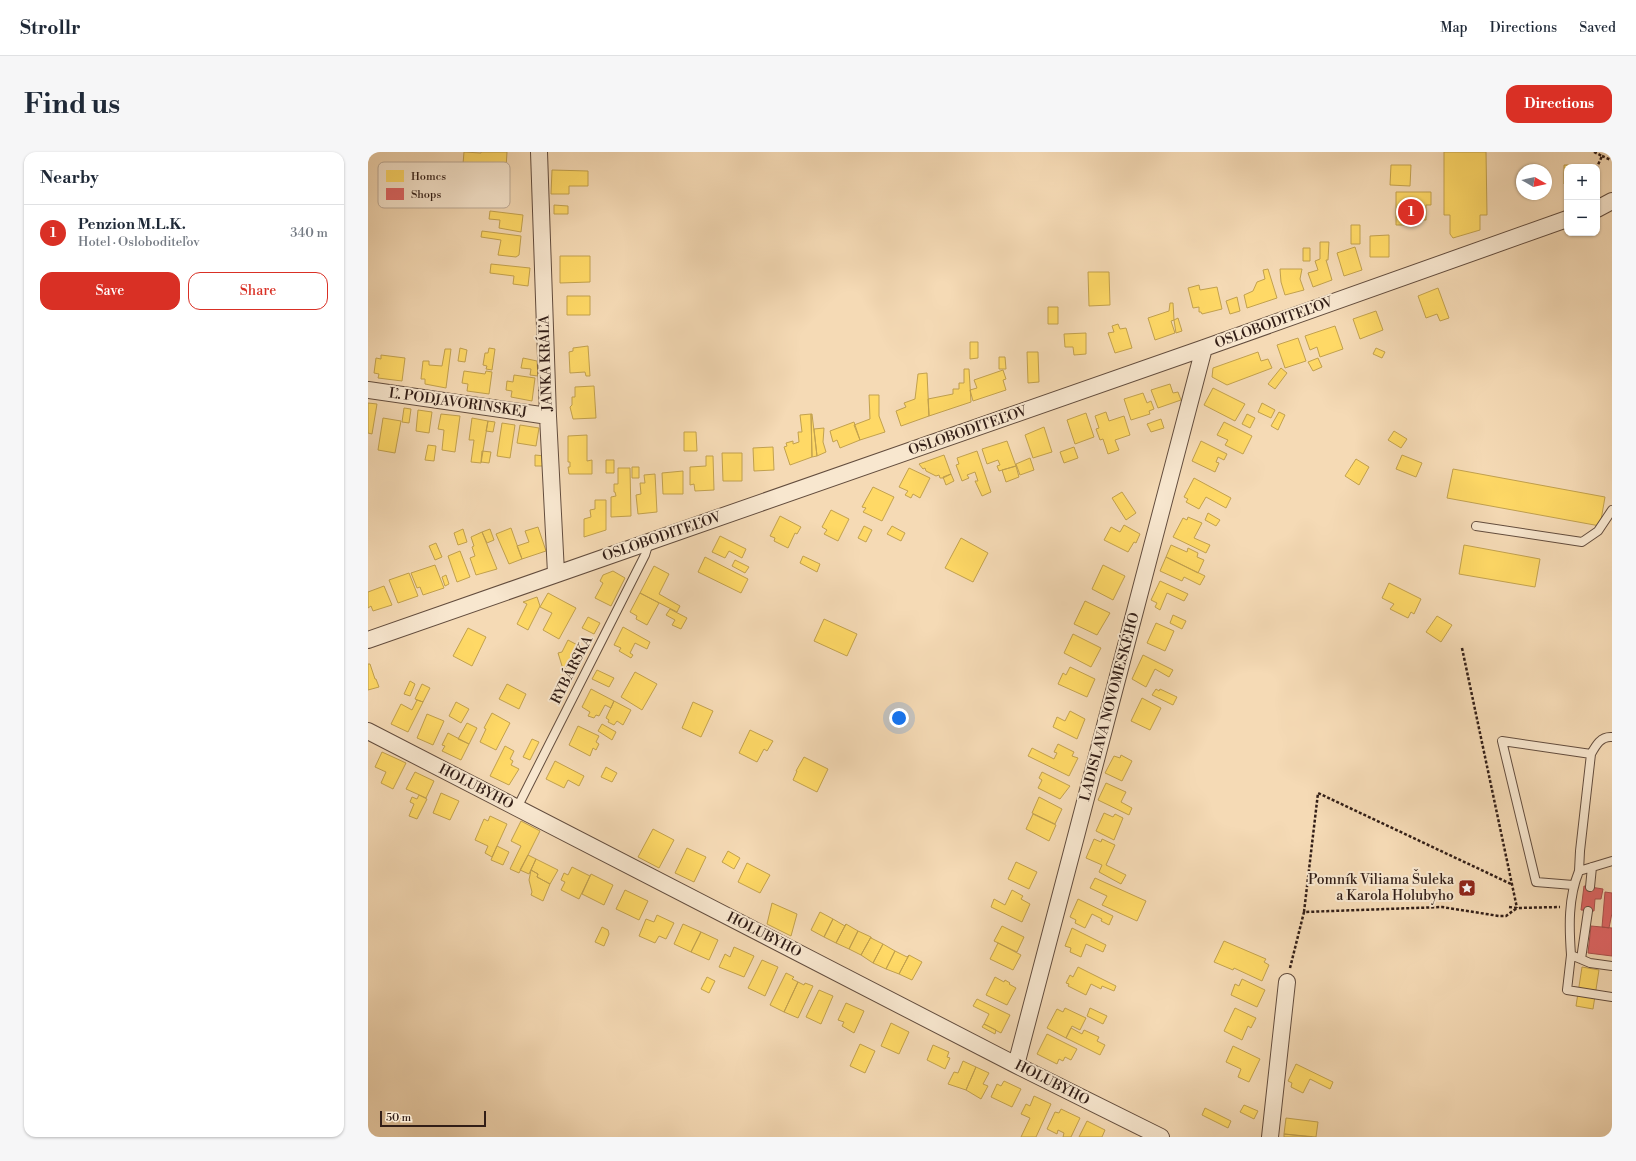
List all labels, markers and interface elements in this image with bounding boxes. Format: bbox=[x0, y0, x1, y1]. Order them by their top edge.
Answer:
text: Strollr bbox=[20, 16, 81, 40]
text: Map bbox=[1440, 19, 1468, 37]
text: Directions bbox=[1490, 19, 1557, 37]
text: Saved bbox=[1579, 19, 1616, 37]
button: Directions bbox=[1506, 85, 1612, 123]
text: Find us bbox=[24, 87, 120, 122]
legend bbox=[378, 162, 510, 208]
north arrow bbox=[1516, 164, 1552, 200]
map controls bbox=[1564, 164, 1600, 236]
button: + bbox=[1564, 164, 1600, 200]
text: Nearby bbox=[40, 167, 99, 189]
text: Homes bbox=[411, 170, 446, 184]
text: Shops bbox=[411, 188, 441, 202]
pin: 1 bbox=[1398, 197, 1424, 227]
button: − bbox=[1564, 200, 1600, 236]
text: Penzion M.L.K. bbox=[78, 215, 186, 234]
text: 1 bbox=[50, 225, 56, 241]
text: 340 m bbox=[290, 225, 328, 241]
text: Hotel · Osloboditeľov bbox=[78, 234, 200, 250]
button: Save bbox=[40, 272, 180, 310]
button: Share bbox=[188, 272, 328, 310]
street label: OSLOBODITEĽOV bbox=[1212, 293, 1337, 353]
street label: JANKA KRÁĽA bbox=[533, 314, 557, 412]
street label: Ľ. PODJAVORINSKEJ bbox=[387, 384, 529, 422]
street label: OSLOBODITEĽOV bbox=[906, 402, 1031, 460]
street label: OSLOBODITEĽOV bbox=[600, 508, 725, 566]
street label: LADISLAVA NOVOMESKÉHO bbox=[1074, 610, 1144, 803]
street label: RYBÁRSKA bbox=[545, 631, 597, 707]
your location bbox=[889, 708, 909, 728]
street label: HOLUBYHO bbox=[435, 760, 517, 814]
place label: Pomník Viliama Šuleka a Karola Holubyho bbox=[1308, 869, 1455, 905]
place icon: Pomník Viliama Šuleka a Karola Holubyho bbox=[1457, 878, 1477, 898]
street label: HOLUBYHO bbox=[723, 908, 805, 962]
street label: HOLUBYHO bbox=[1011, 1056, 1093, 1110]
scale bar bbox=[380, 1109, 486, 1128]
text: 50 m bbox=[386, 1111, 411, 1125]

